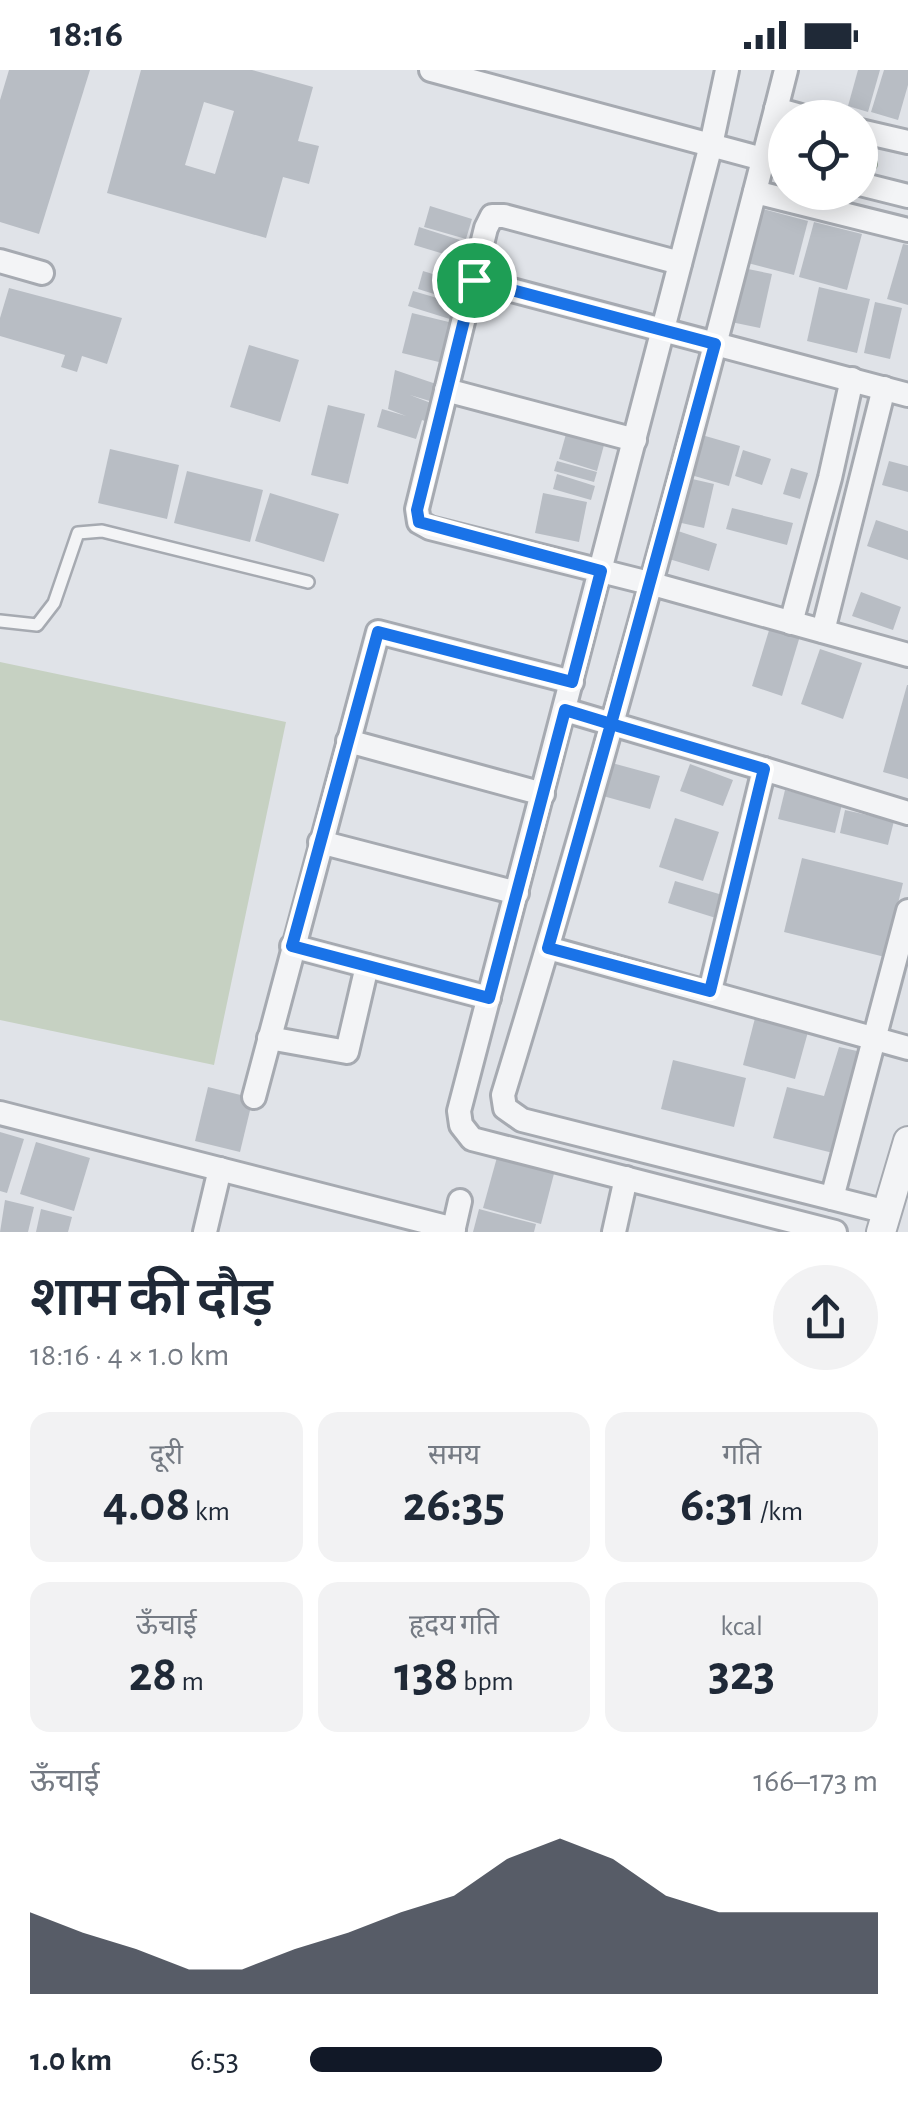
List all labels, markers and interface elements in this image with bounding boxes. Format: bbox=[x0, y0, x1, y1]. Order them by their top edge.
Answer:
text: 18:16 bbox=[50, 16, 123, 54]
map controls bbox=[768, 100, 878, 210]
button: locate bbox=[768, 100, 878, 210]
pin bbox=[432, 238, 517, 323]
icon: arrive bbox=[447, 253, 502, 308]
button: share bbox=[773, 1265, 878, 1370]
text: शाम की दौड़ bbox=[30, 1271, 273, 1326]
text: 18:16 · 4 × 1.0 km bbox=[30, 1339, 229, 1371]
text: दूरी bbox=[150, 1442, 183, 1470]
text: समय bbox=[428, 1442, 480, 1470]
text: गति bbox=[722, 1442, 761, 1470]
text: 4.08 bbox=[103, 1480, 190, 1530]
text: 26:35 bbox=[403, 1480, 505, 1530]
text: 6:31 bbox=[680, 1480, 755, 1530]
text: km bbox=[190, 1498, 230, 1526]
text: /km bbox=[755, 1498, 803, 1526]
text: ऊँचाई bbox=[136, 1612, 197, 1640]
text: हृदय गति bbox=[409, 1612, 499, 1640]
text: kcal bbox=[720, 1613, 763, 1641]
text: 323 bbox=[708, 1649, 775, 1699]
text: 28 bbox=[129, 1650, 177, 1700]
text: 138 bbox=[394, 1650, 458, 1700]
text: m bbox=[177, 1668, 204, 1696]
text: bpm bbox=[458, 1668, 514, 1696]
text: ऊँचाई bbox=[30, 1765, 99, 1797]
text: 166–173 m bbox=[753, 1765, 878, 1797]
text: 1.0 km bbox=[30, 2044, 112, 2076]
text: 6:53 bbox=[190, 2044, 239, 2076]

